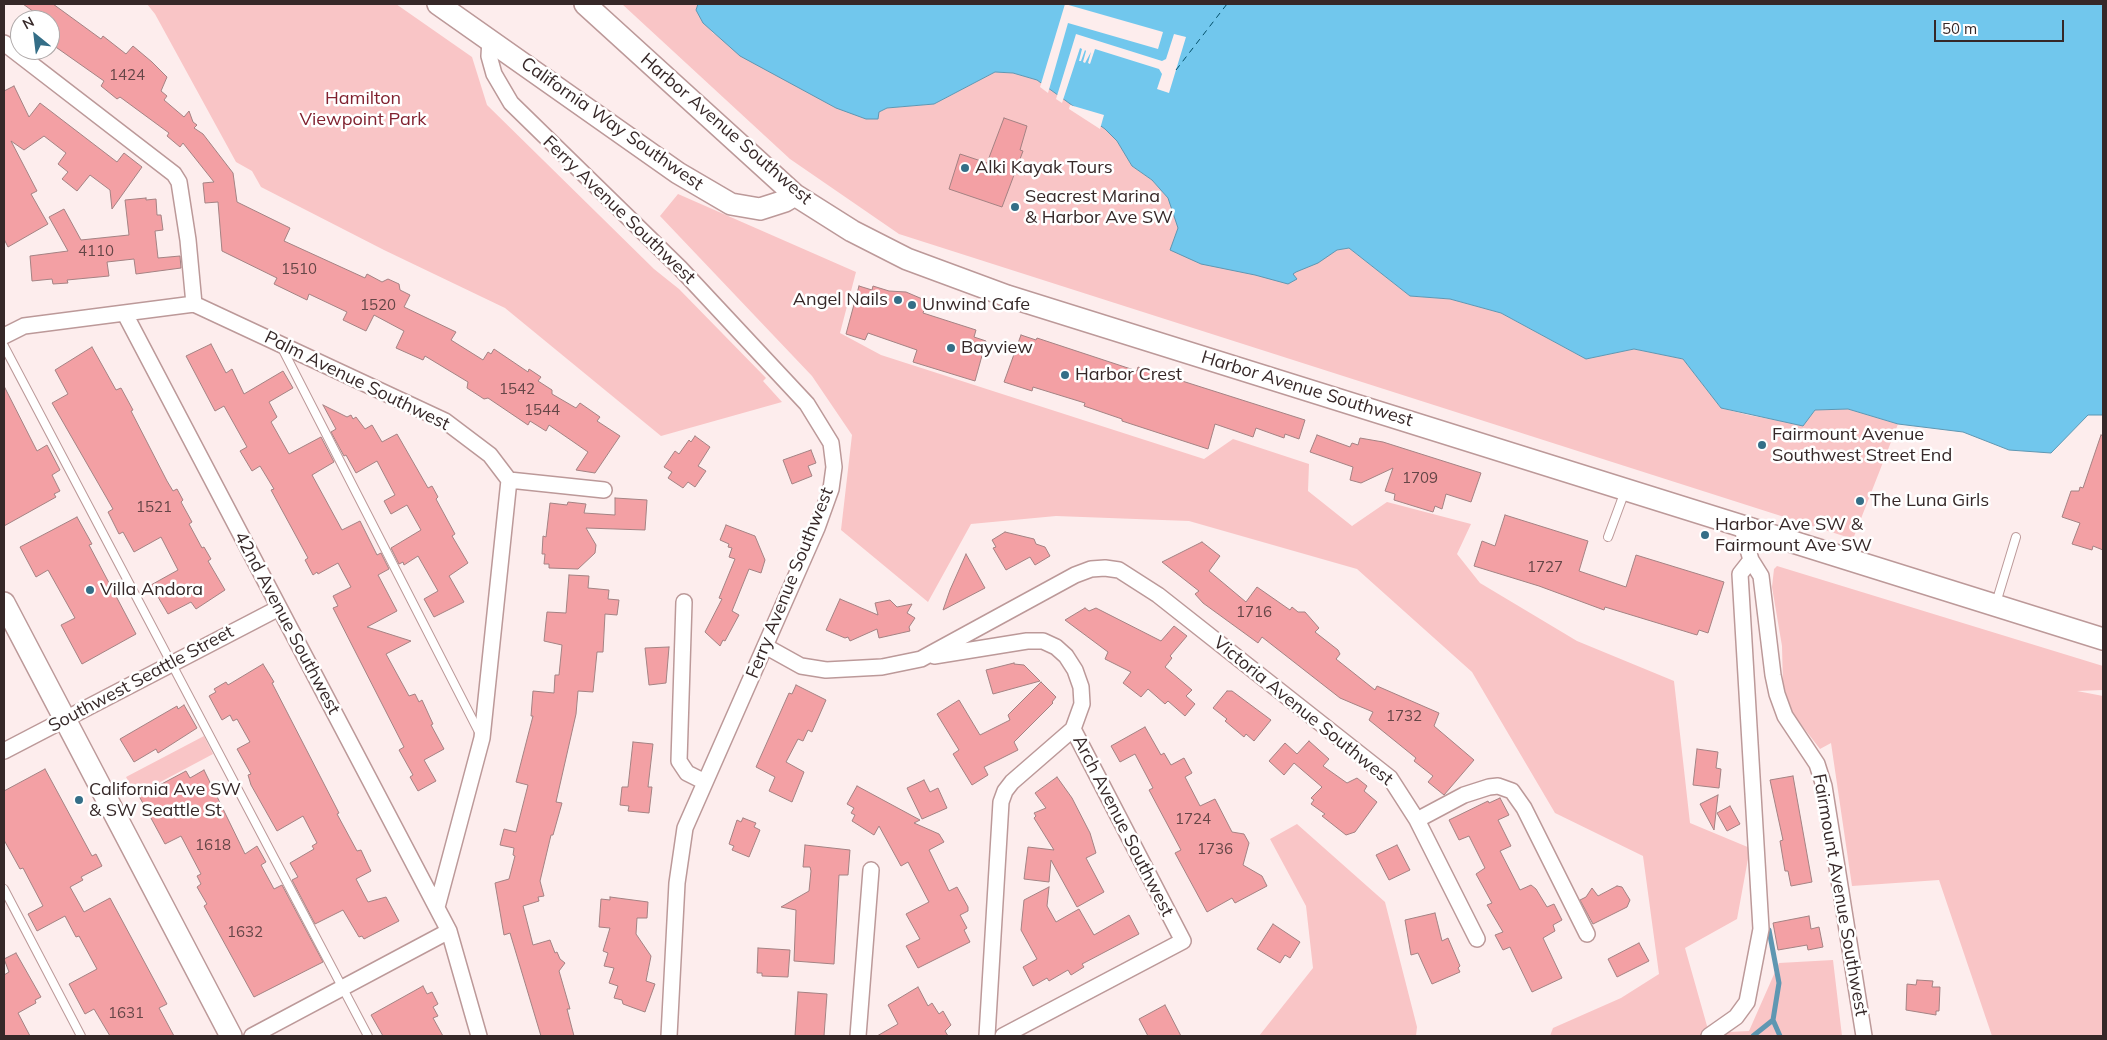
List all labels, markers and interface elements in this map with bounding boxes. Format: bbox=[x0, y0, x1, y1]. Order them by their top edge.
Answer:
north arrow bbox=[10, 10, 60, 60]
scale bar bbox=[1937, 10, 2067, 42]
text: N bbox=[19, 12, 37, 33]
text: 50 m bbox=[1942, 19, 1977, 38]
street label: Harbor Avenue Southwest bbox=[636, 49, 816, 209]
street label: California Way Southwest bbox=[517, 53, 707, 195]
house number: 1424 bbox=[109, 66, 145, 84]
park label: Hamilton Viewpoint Park bbox=[300, 88, 426, 130]
street label: Ferry Avenue Southwest bbox=[538, 131, 700, 289]
place label: Alki Kayak Tours bbox=[975, 157, 1113, 179]
marker: Alki Kayak Tours bbox=[959, 162, 971, 174]
place label: Seacrest Marina & Harbor Ave SW bbox=[1025, 186, 1173, 228]
marker: Seacrest Marina & Harbor Ave SW bbox=[1009, 201, 1021, 213]
house number: 4110 bbox=[78, 242, 114, 260]
house number: 1510 bbox=[281, 260, 317, 278]
place label: Angel Nails bbox=[793, 289, 888, 311]
marker: Angel Nails bbox=[892, 294, 904, 306]
place label: Unwind Cafe bbox=[922, 294, 1030, 316]
house number: 1520 bbox=[360, 296, 396, 314]
marker: Unwind Cafe bbox=[906, 299, 918, 311]
street label: Palm Avenue Southwest bbox=[261, 327, 453, 435]
place label: Bayview bbox=[961, 337, 1033, 359]
marker: Bayview bbox=[945, 342, 957, 354]
street label: Harbor Avenue Southwest bbox=[1199, 347, 1415, 431]
place label: Harbor Crest bbox=[1075, 364, 1182, 386]
marker: Harbor Crest bbox=[1059, 369, 1071, 381]
house number: 1542 bbox=[499, 380, 535, 398]
house number: 1544 bbox=[524, 401, 560, 419]
place label: Fairmount Avenue Southwest Street End bbox=[1772, 424, 1952, 466]
marker: Fairmount Avenue Southwest Street End bbox=[1756, 439, 1768, 451]
house number: 1709 bbox=[1402, 469, 1438, 487]
street label: Ferry Avenue Southwest bbox=[742, 484, 838, 682]
place label: The Luna Girls bbox=[1870, 490, 1989, 512]
marker: The Luna Girls bbox=[1854, 495, 1866, 507]
house number: 1521 bbox=[136, 498, 172, 516]
place label: Harbor Ave SW & Fairmount Ave SW bbox=[1715, 514, 1872, 556]
street label: 42nd Avenue Southwest bbox=[230, 528, 344, 718]
marker: Harbor Ave SW & Fairmount Ave SW bbox=[1699, 529, 1711, 541]
house number: 1727 bbox=[1527, 558, 1563, 576]
place label: Villa Andora bbox=[100, 579, 203, 601]
marker: Villa Andora bbox=[84, 584, 96, 596]
house number: 1716 bbox=[1236, 603, 1272, 621]
street label: Southwest Seattle Street bbox=[45, 621, 237, 737]
street label: Victoria Avenue Southwest bbox=[1209, 632, 1397, 790]
house number: 1732 bbox=[1386, 707, 1422, 725]
street label: Arch Avenue Southwest bbox=[1068, 732, 1178, 920]
street label: Fairmount Avenue Southwest bbox=[1808, 772, 1872, 1018]
place label: California Ave SW & SW Seattle St bbox=[89, 779, 241, 822]
marker: California Ave SW & SW Seattle St bbox=[73, 794, 85, 806]
house number: 1724 bbox=[1175, 810, 1211, 828]
house number: 1618 bbox=[195, 836, 231, 854]
house number: 1736 bbox=[1197, 840, 1233, 858]
house number: 1632 bbox=[227, 923, 263, 941]
house number: 1631 bbox=[108, 1004, 144, 1022]

